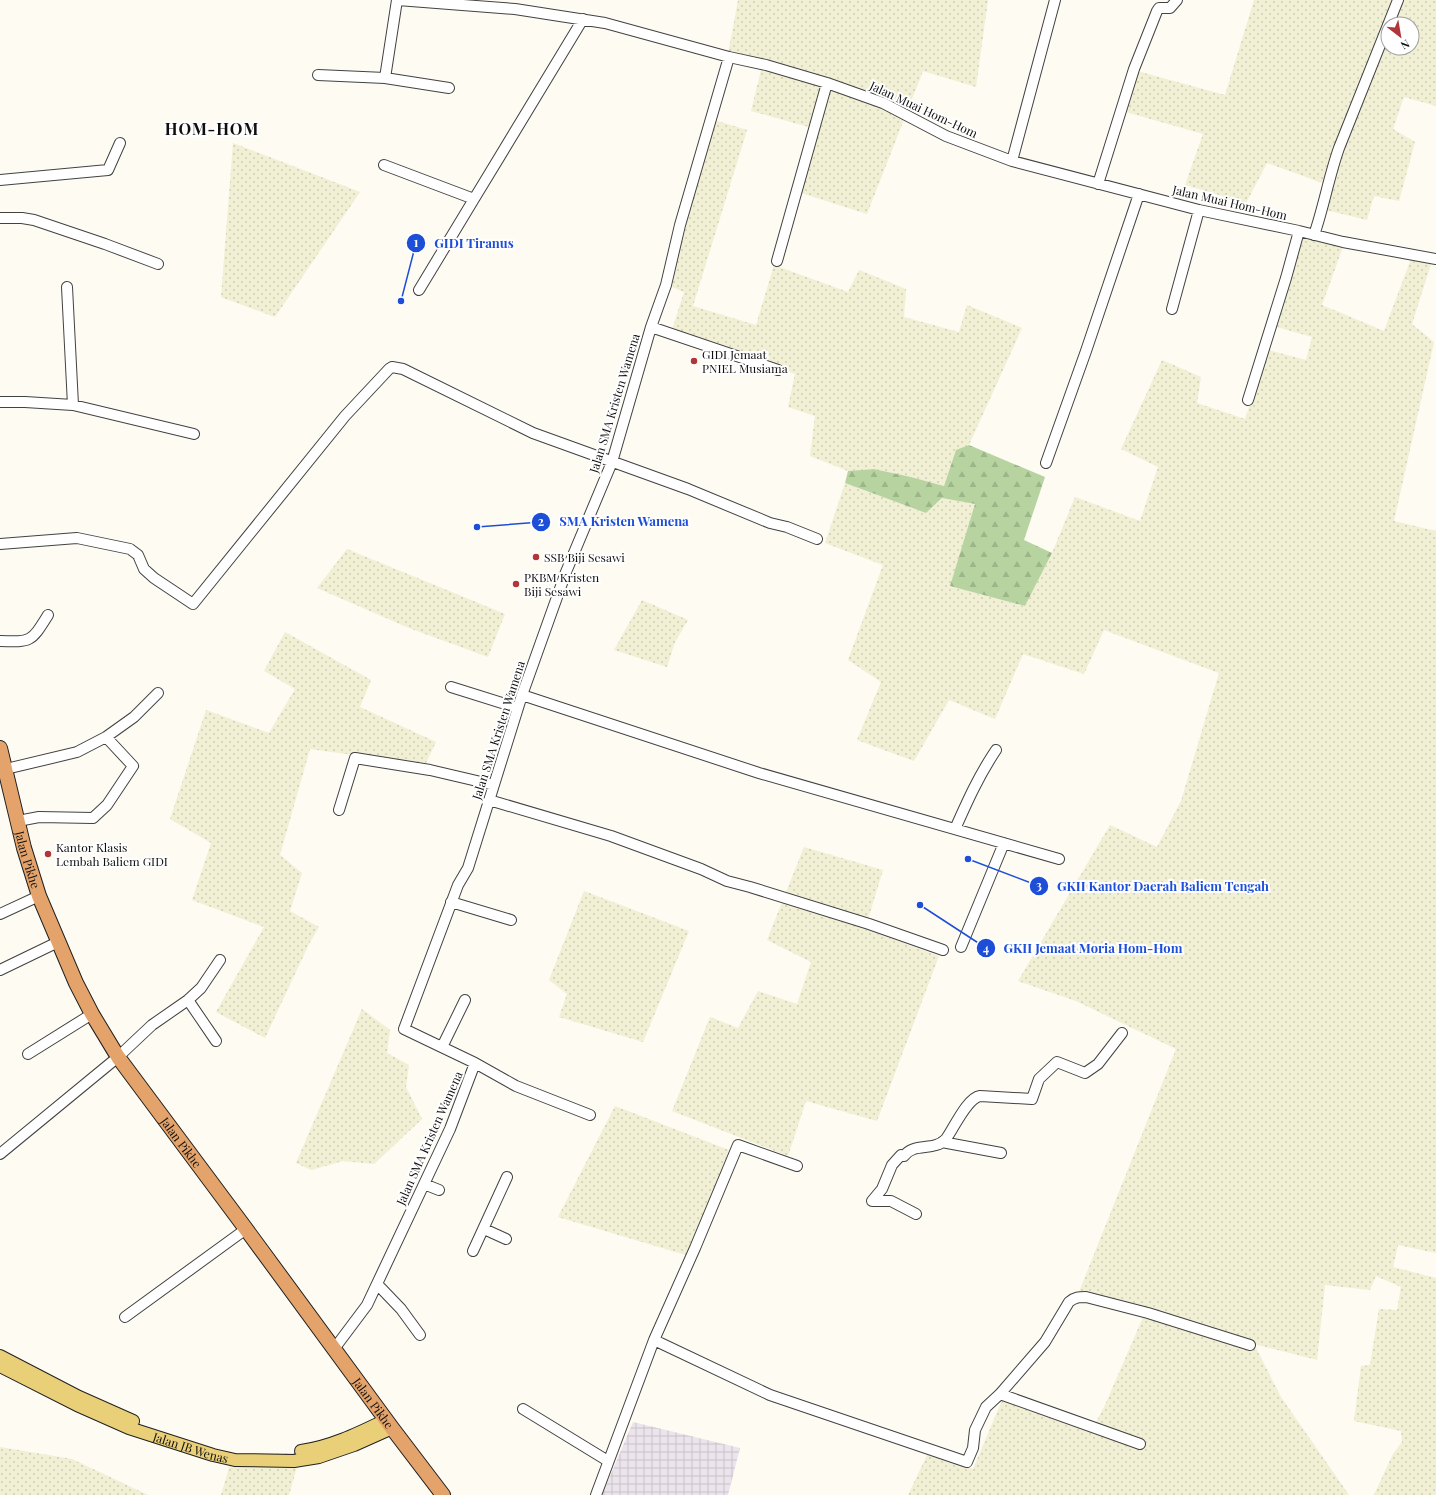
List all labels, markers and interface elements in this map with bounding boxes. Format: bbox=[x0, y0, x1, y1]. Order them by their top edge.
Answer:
north arrow bbox=[1380, 16, 1420, 56]
text: N bbox=[1398, 37, 1413, 54]
street label: Jalan Muai Hom-Hom bbox=[867, 77, 981, 141]
district label: HOM-HOM bbox=[165, 118, 259, 139]
street label: Jalan Muai Hom-Hom bbox=[1170, 181, 1289, 223]
callout: GIDI Tiranus bbox=[406, 231, 522, 256]
text: 1 bbox=[414, 234, 419, 250]
text: GIDI Tiranus bbox=[434, 234, 514, 251]
street label: Jalan SMA Kristen Wamena bbox=[585, 331, 643, 476]
place label: GIDI Jemaat PNIEL Musiama bbox=[702, 346, 788, 376]
marker: GIDI Jemaat PNIEL Musiama bbox=[689, 356, 699, 366]
callout: SMA Kristen Wamena bbox=[531, 509, 697, 534]
text: SMA Kristen Wamena bbox=[559, 512, 689, 529]
text: 2 bbox=[538, 513, 544, 529]
place label: SSB Biji Sesawi bbox=[544, 549, 625, 565]
marker: SSB Biji Sesawi bbox=[531, 552, 541, 562]
place label: PKBM Kristen Biji Sesawi bbox=[524, 569, 599, 599]
marker: PKBM Kristen Biji Sesawi bbox=[511, 579, 521, 589]
street label: Jalan SMA Kristen Wamena bbox=[468, 659, 528, 802]
street label: Jalan Pikhe bbox=[12, 828, 44, 890]
place label: Kantor Klasis Lembah Baliem GIDI bbox=[56, 839, 168, 869]
marker: Kantor Klasis Lembah Baliem GIDI bbox=[43, 849, 53, 859]
callout: GKII Kantor Daerah Baliem Tengah bbox=[1029, 874, 1278, 899]
text: 3 bbox=[1036, 877, 1042, 893]
text: GKII Kantor Daerah Baliem Tengah bbox=[1057, 877, 1269, 894]
callout: GKII Jemaat Moria Hom-Hom bbox=[976, 936, 1191, 961]
text: GKII Jemaat Moria Hom-Hom bbox=[1004, 939, 1183, 956]
text: 4 bbox=[983, 940, 989, 956]
street label: Jalan SMA Kristen Wamena bbox=[392, 1069, 466, 1208]
street label: Jalan Pikhe bbox=[157, 1113, 205, 1171]
street label: Jalan Pikhe bbox=[349, 1374, 398, 1432]
street label: Jalan JB Wenas bbox=[150, 1428, 230, 1466]

